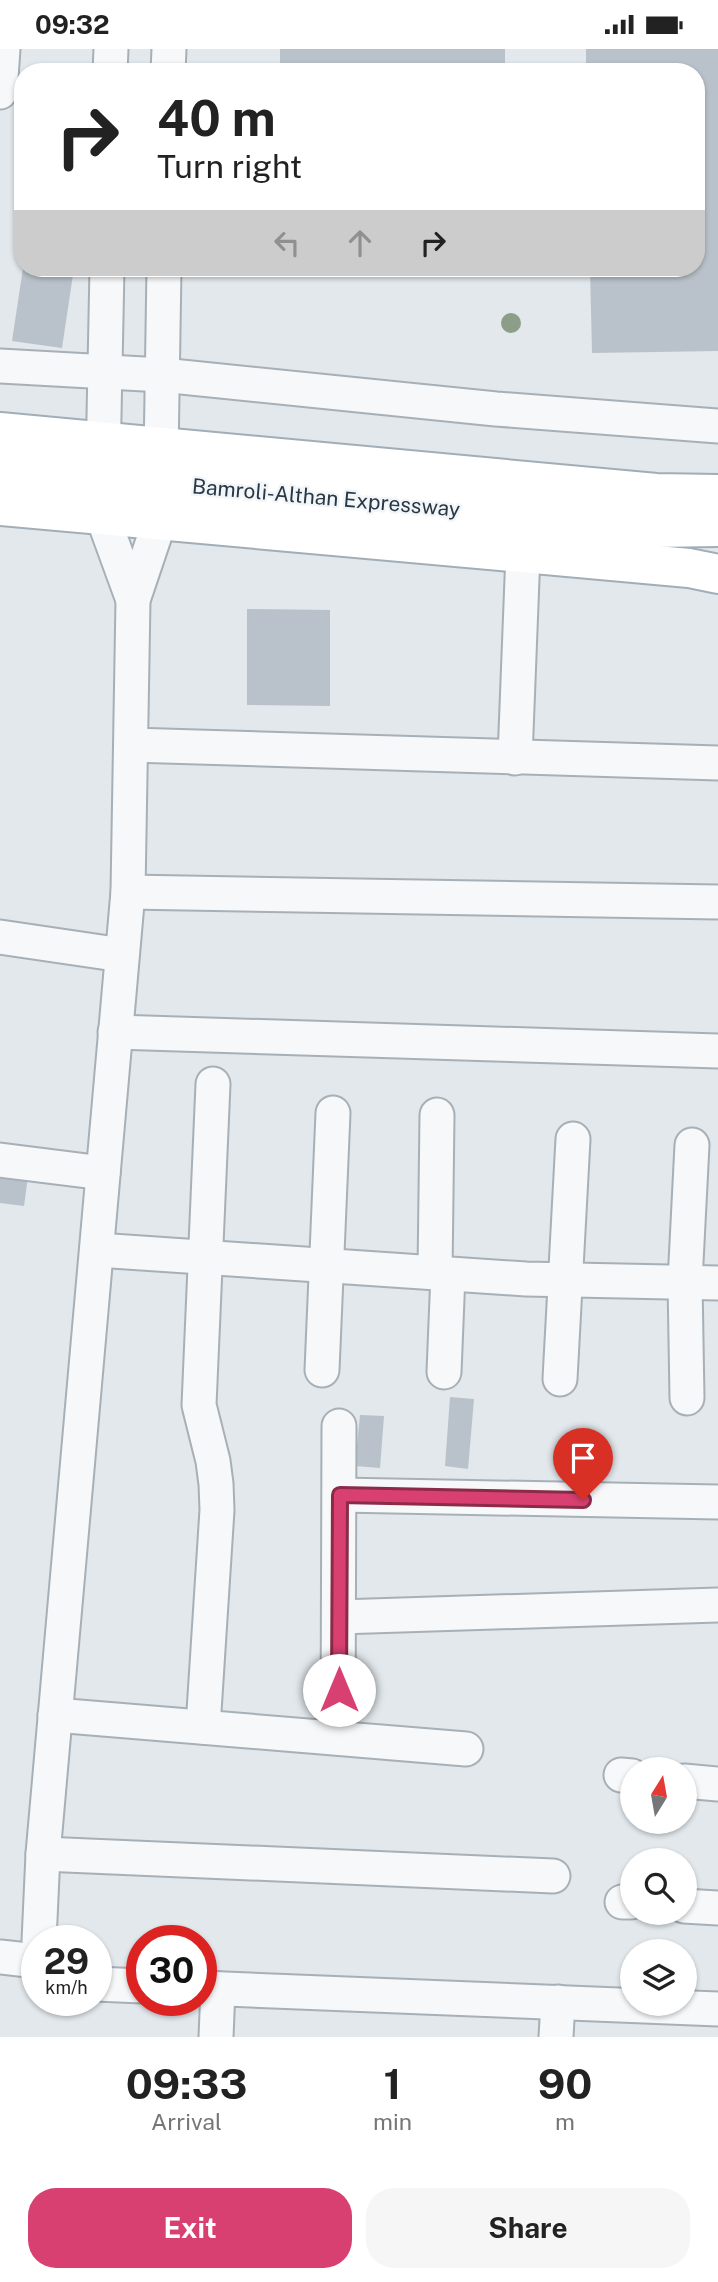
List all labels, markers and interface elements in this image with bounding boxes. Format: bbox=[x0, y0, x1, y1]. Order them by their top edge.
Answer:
text: 09:32 bbox=[35, 9, 110, 40]
text: 40 m bbox=[157, 89, 276, 147]
icon: right bbox=[42, 91, 133, 182]
text: Turn right bbox=[157, 148, 302, 185]
icon: left bbox=[268, 224, 306, 262]
icon: ahead bbox=[341, 224, 379, 262]
icon: right bbox=[414, 224, 452, 262]
street label: Bamroli-Althan Expressway bbox=[191, 473, 461, 522]
pin bbox=[553, 1428, 613, 1500]
icon: arrive bbox=[564, 1439, 602, 1477]
position arrow bbox=[302, 1653, 376, 1727]
north arrow bbox=[620, 1757, 696, 1834]
map controls bbox=[620, 1757, 697, 2016]
button: search bbox=[620, 1848, 697, 1925]
speed limit sign: 30 bbox=[126, 1925, 217, 2016]
button: layers bbox=[620, 1939, 697, 2016]
text: 29 bbox=[44, 1941, 89, 1982]
text: km/h bbox=[45, 1977, 88, 1998]
text: 09:33 bbox=[126, 2059, 247, 2108]
text: 1 bbox=[384, 2059, 402, 2108]
text: 90 bbox=[538, 2059, 592, 2108]
text: Arrival bbox=[151, 2108, 222, 2135]
text: min bbox=[373, 2108, 412, 2135]
text: m bbox=[555, 2108, 575, 2135]
button: Exit bbox=[28, 2188, 352, 2268]
button: Share bbox=[366, 2188, 690, 2268]

